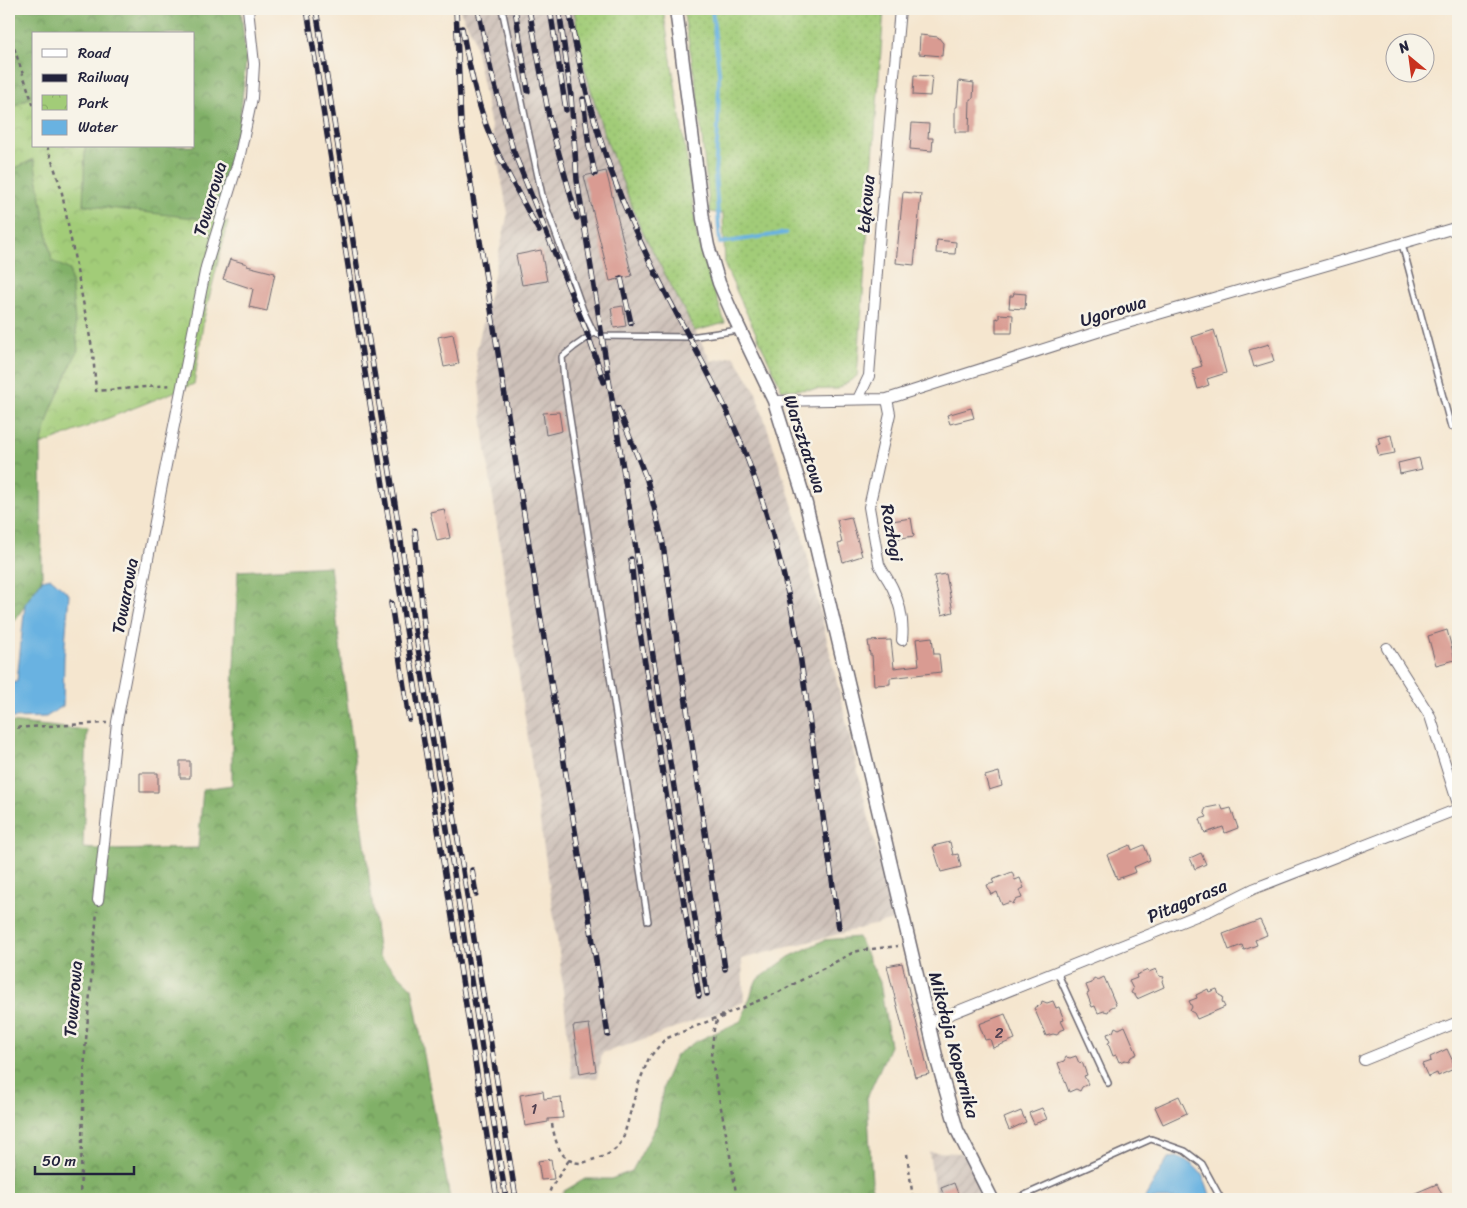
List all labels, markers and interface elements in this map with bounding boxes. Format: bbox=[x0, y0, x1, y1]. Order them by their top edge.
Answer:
legend bbox=[32, 32, 195, 148]
north arrow bbox=[1384, 32, 1434, 82]
text: N bbox=[1393, 34, 1415, 61]
text: Road bbox=[78, 40, 111, 66]
text: Railway bbox=[78, 64, 129, 90]
text: Park bbox=[78, 90, 109, 116]
text: Water bbox=[78, 114, 118, 140]
street label: Towarowa bbox=[183, 158, 237, 240]
street label: Łąkowa bbox=[848, 173, 885, 234]
street label: Ugorowa bbox=[1076, 286, 1150, 336]
street label: Warsztatowa bbox=[774, 390, 836, 498]
street label: Rozłogi bbox=[871, 502, 913, 565]
street label: Towarowa bbox=[102, 555, 148, 637]
street label: Pitagorasa bbox=[1142, 869, 1233, 932]
street label: Towarowa bbox=[54, 959, 92, 1039]
street label: Mikołaja Kopernika bbox=[919, 968, 989, 1123]
house number: 2 bbox=[995, 1020, 1004, 1046]
house number: 1 bbox=[531, 1096, 537, 1122]
scale bar bbox=[35, 1143, 134, 1175]
text: 50 m bbox=[42, 1148, 77, 1174]

